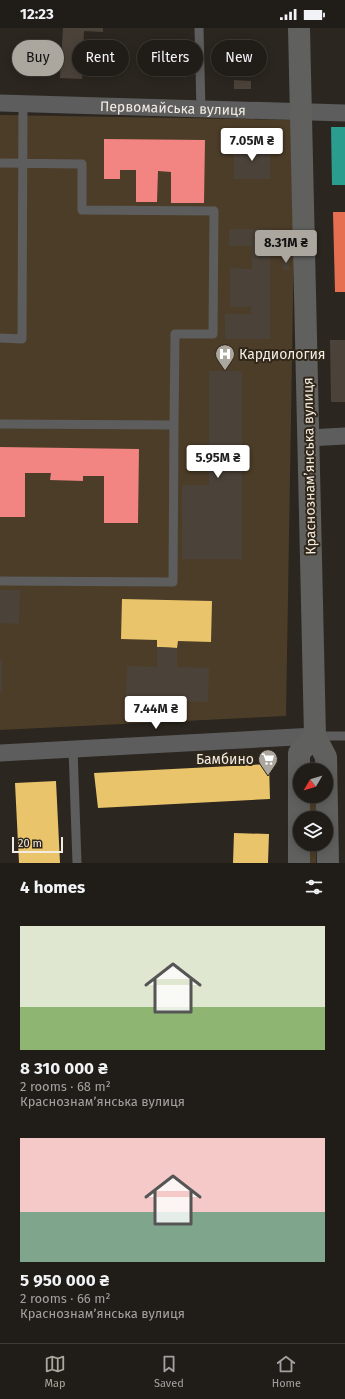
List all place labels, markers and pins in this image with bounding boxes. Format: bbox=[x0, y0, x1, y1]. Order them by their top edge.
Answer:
pin: 7.05M ₴ bbox=[215, 128, 289, 162]
pin: 8.31M ₴ bbox=[249, 230, 323, 264]
hospital icon: Кардиология bbox=[214, 343, 236, 371]
place label: Кардиология bbox=[239, 346, 326, 363]
pin: 5.95M ₴ bbox=[181, 445, 255, 479]
pin: 7.44M ₴ bbox=[119, 696, 193, 730]
supermarket icon: Бамбино bbox=[257, 748, 279, 776]
place label: Бамбино bbox=[196, 751, 254, 768]

